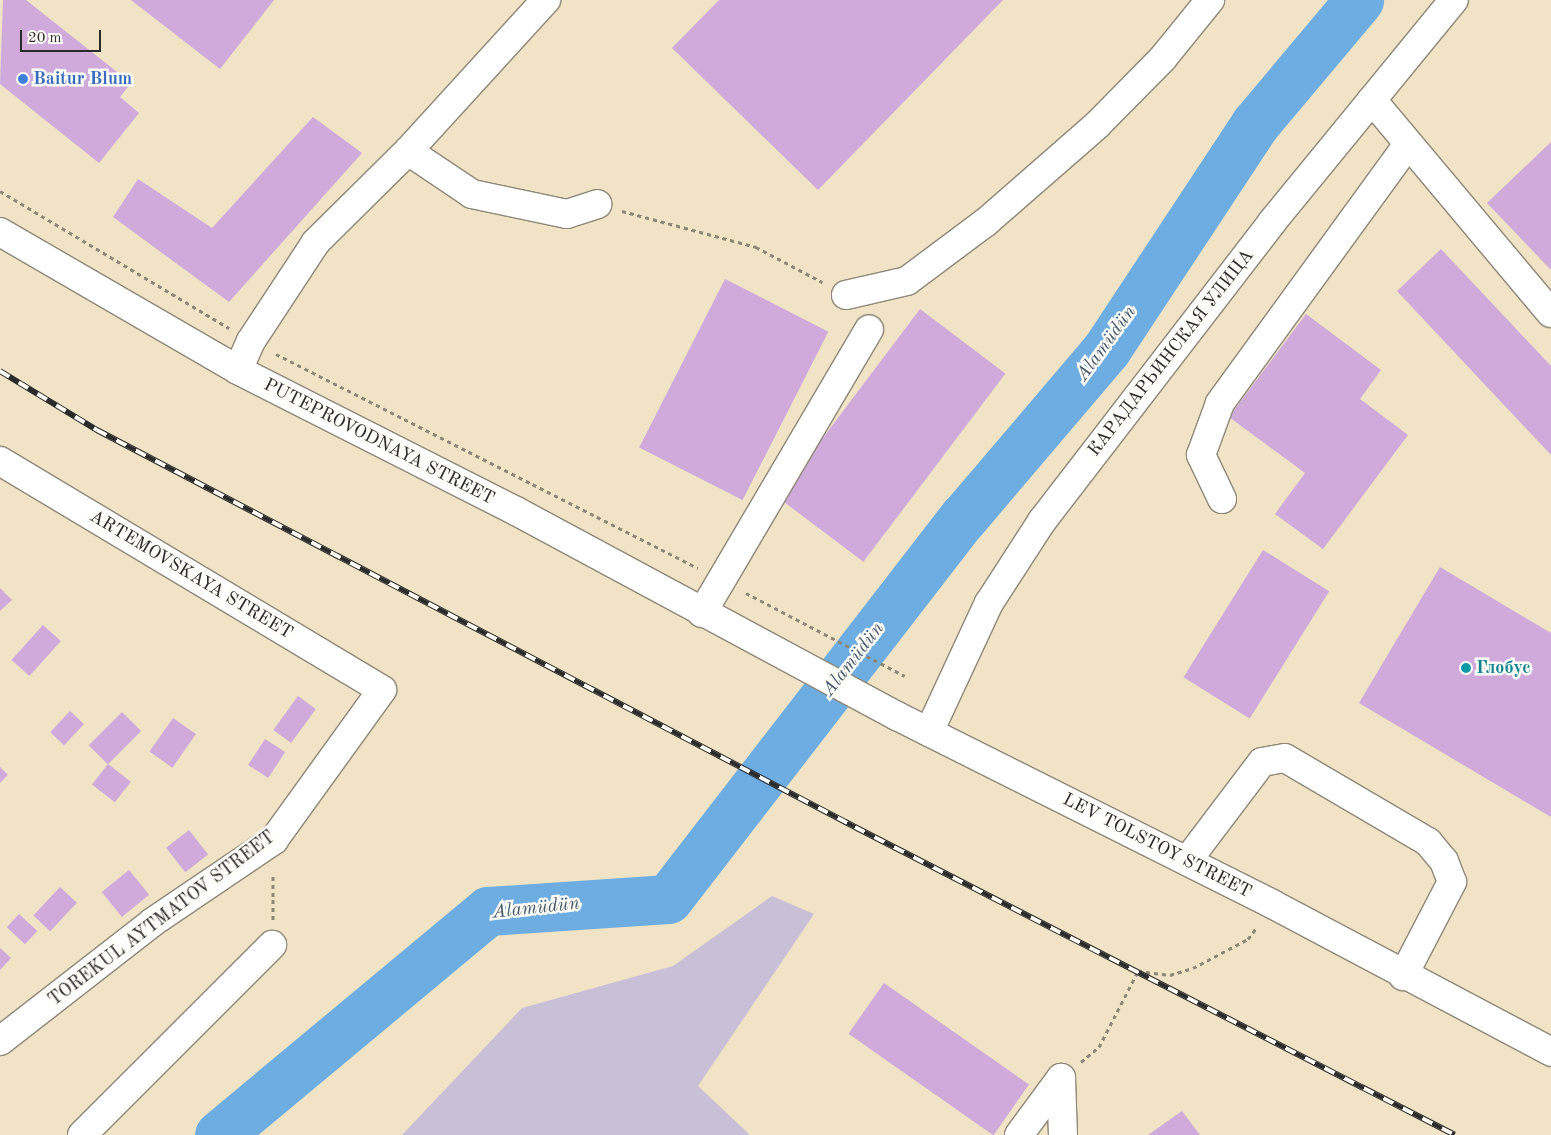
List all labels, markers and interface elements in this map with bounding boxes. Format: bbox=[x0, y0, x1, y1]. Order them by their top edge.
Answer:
scale bar bbox=[22, 20, 104, 52]
text: 20 m bbox=[28, 31, 62, 46]
place label: Baitur Blum bbox=[33, 68, 132, 90]
marker: Baitur Blum bbox=[17, 73, 29, 85]
street label: КАРАДАРЬИНСКАЯ УЛИЦА bbox=[1084, 245, 1258, 461]
water label: Alamüdün bbox=[1072, 302, 1142, 386]
street label: PUTEPROVODNAYA STREET bbox=[260, 374, 498, 510]
street label: ARTEMOVSKAYA STREET bbox=[86, 506, 296, 644]
water label: Alamüdün bbox=[818, 619, 890, 701]
place label: Глобус bbox=[1476, 657, 1531, 679]
marker: Глобус bbox=[1460, 662, 1472, 674]
street label: LEV TOLSTOY STREET bbox=[1059, 789, 1255, 903]
street label: TOREKUL AYTMATOV STREET bbox=[45, 827, 279, 1011]
water label: Alamüdün bbox=[491, 893, 581, 925]

